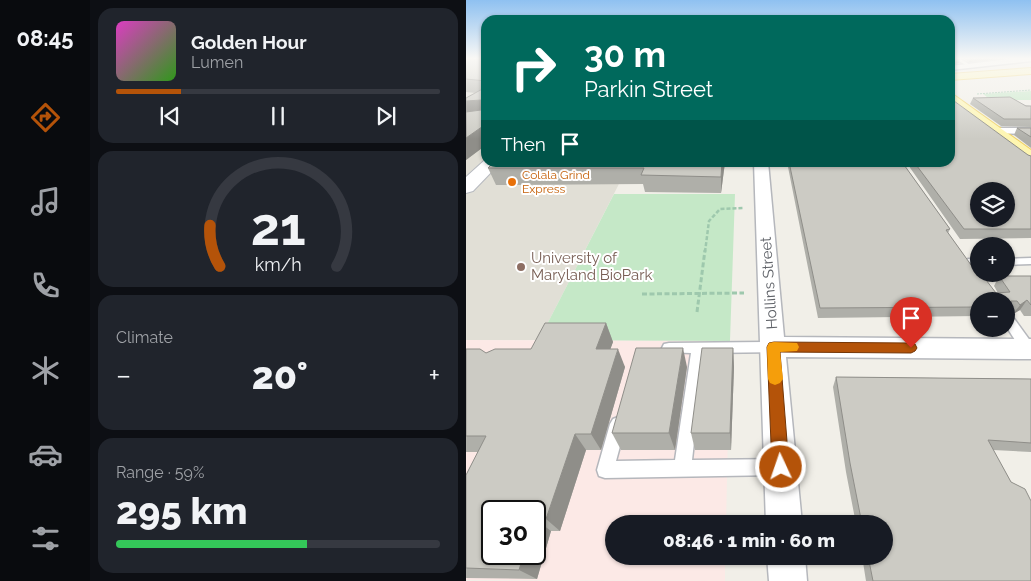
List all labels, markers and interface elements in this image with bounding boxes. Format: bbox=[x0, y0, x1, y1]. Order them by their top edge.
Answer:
text: 08:45 bbox=[17, 25, 73, 51]
text: Golden Hour bbox=[191, 31, 307, 53]
text: 30 m bbox=[584, 34, 666, 75]
icon: right bbox=[501, 35, 566, 100]
text: Lumen bbox=[191, 53, 243, 72]
text: Parkin Street bbox=[584, 76, 713, 102]
icon: directions bbox=[28, 100, 63, 135]
icon: previous bbox=[156, 102, 184, 130]
icon: pause bbox=[264, 102, 292, 130]
icon: next bbox=[372, 102, 400, 130]
icon: arrive bbox=[556, 130, 584, 158]
text: Then bbox=[501, 133, 546, 155]
place label: Colala Grind Express bbox=[522, 168, 590, 196]
marker: Colala Grind Express bbox=[506, 176, 518, 188]
map controls bbox=[970, 182, 1015, 337]
button: layers bbox=[970, 182, 1015, 227]
icon: music bbox=[28, 184, 63, 219]
text: 21 bbox=[250, 196, 306, 257]
street label: Hollins Street bbox=[757, 236, 781, 330]
button: + bbox=[970, 237, 1015, 282]
place label: University of Maryland BioPark bbox=[531, 249, 653, 284]
text: km/h bbox=[254, 254, 302, 275]
marker: University of Maryland BioPark bbox=[515, 261, 527, 273]
icon: phone bbox=[28, 268, 63, 303]
button: − bbox=[970, 292, 1015, 337]
pin bbox=[890, 297, 932, 348]
icon: arrive bbox=[897, 304, 925, 332]
text: Climate bbox=[116, 328, 173, 347]
icon: climate bbox=[28, 353, 63, 388]
text: 20° bbox=[252, 353, 308, 398]
text: − bbox=[116, 359, 131, 392]
text: + bbox=[428, 359, 440, 392]
icon: car bbox=[28, 437, 63, 472]
position arrow bbox=[754, 440, 806, 492]
text: Range · 59% bbox=[116, 463, 204, 482]
text: 295 km bbox=[116, 488, 248, 533]
speed limit sign: 30 bbox=[481, 500, 546, 565]
icon: filters bbox=[28, 521, 63, 556]
text: 08:46 · 1 min · 60 m bbox=[663, 529, 835, 551]

